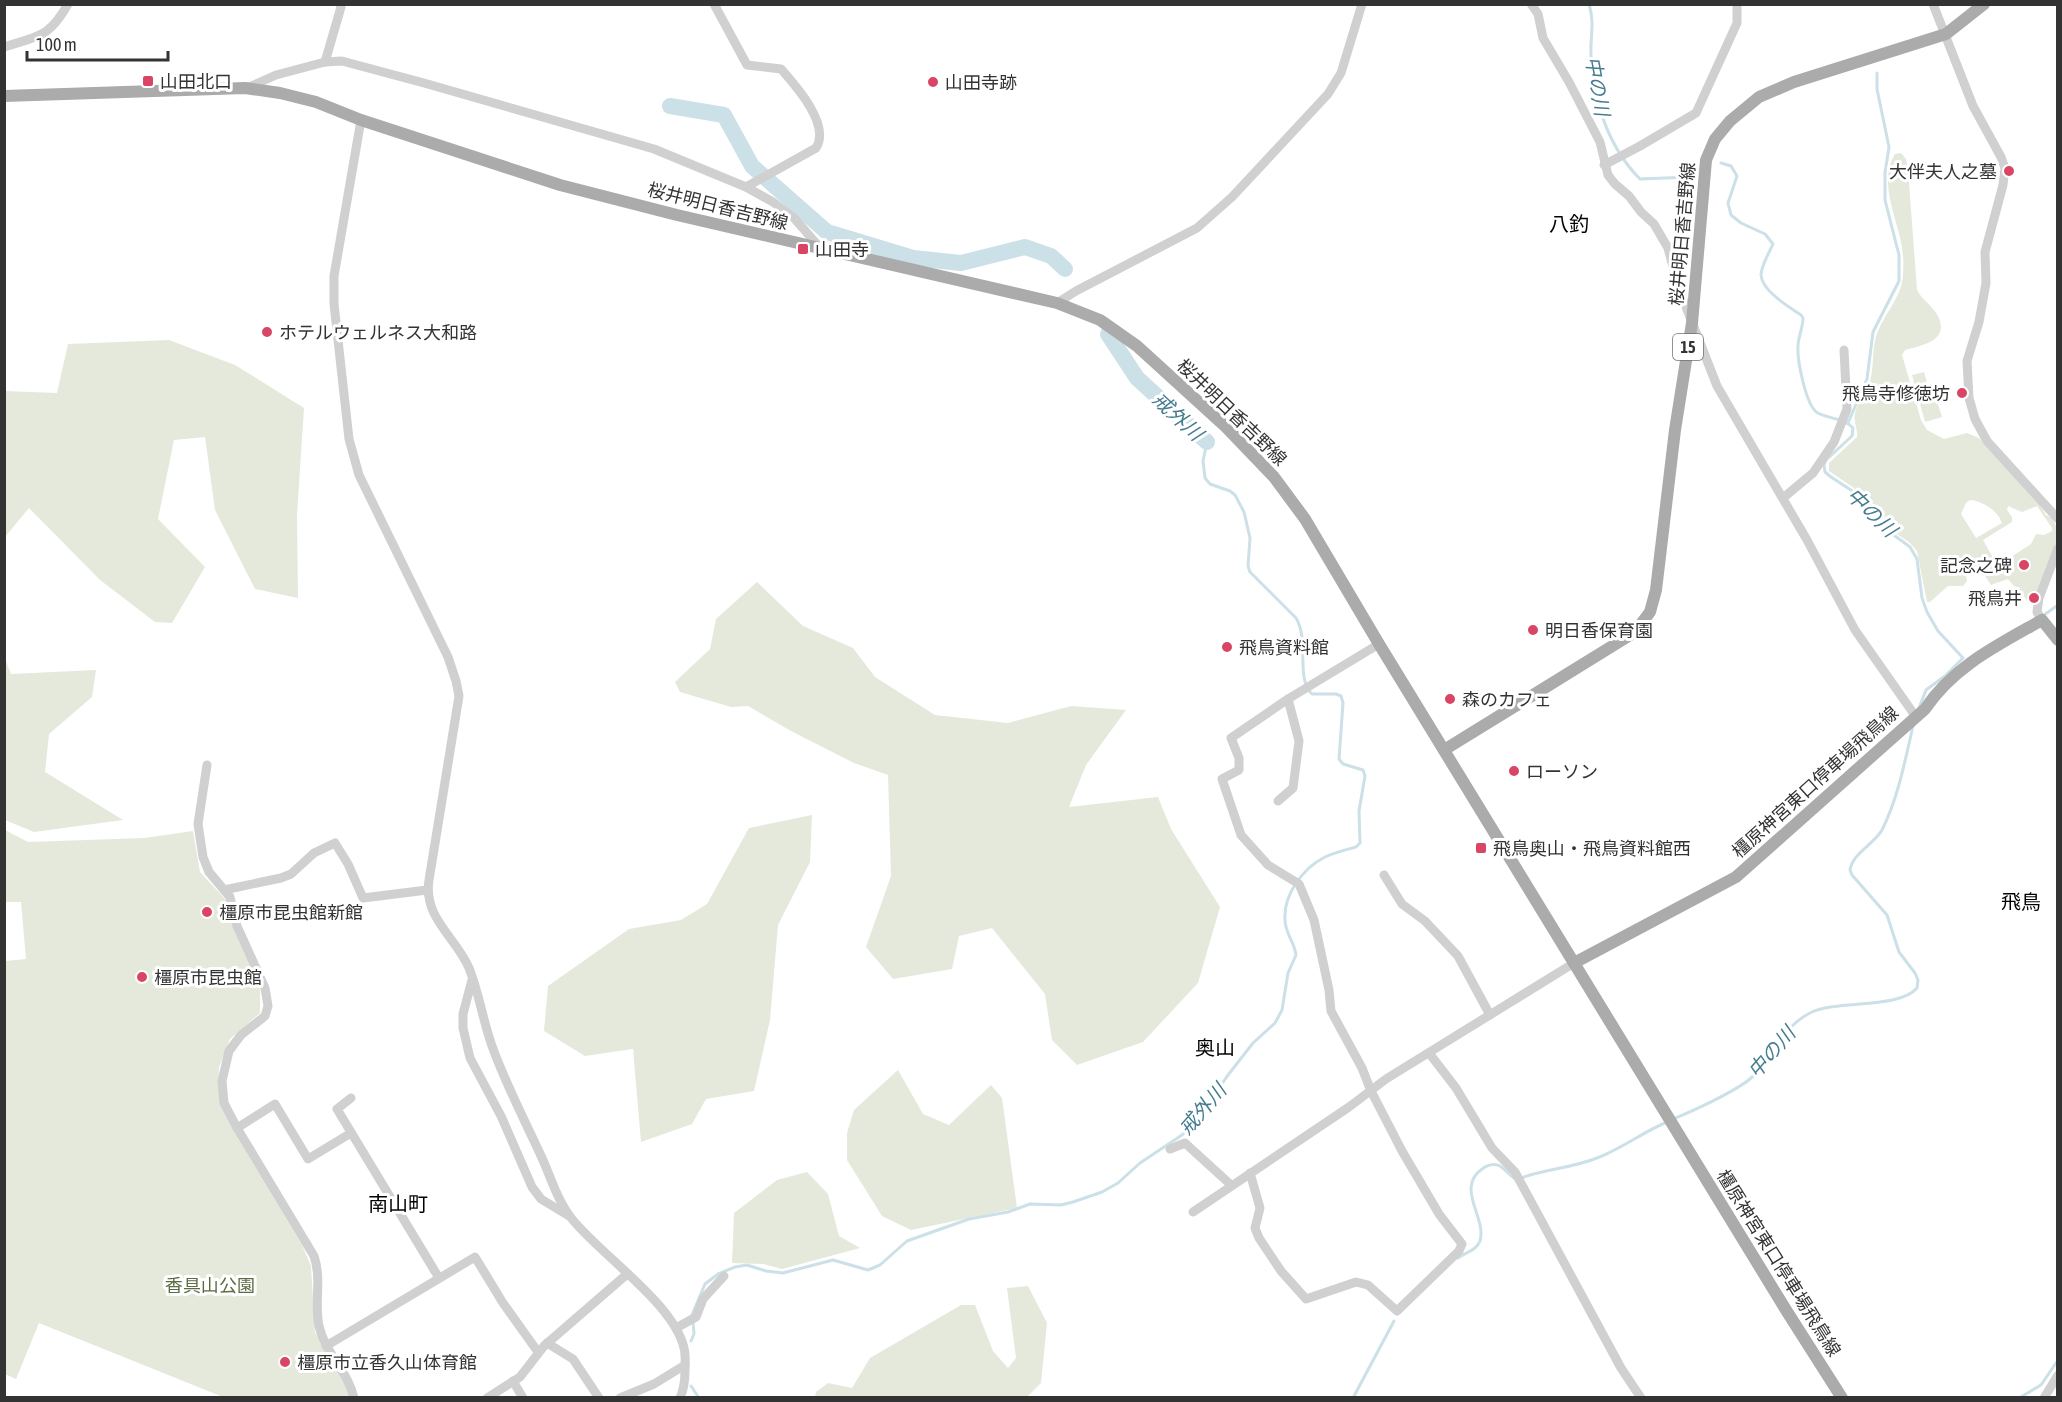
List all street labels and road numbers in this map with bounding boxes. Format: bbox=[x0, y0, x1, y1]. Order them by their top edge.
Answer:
street label: 桜井明日香吉野線 bbox=[1665, 161, 1699, 307]
street label: 桜井明日香吉野線 bbox=[646, 178, 790, 234]
road number: 15 bbox=[1673, 334, 1703, 360]
street label: 桜井明日香吉野線 bbox=[1173, 354, 1291, 470]
street label: 橿原神宮東口停車場飛鳥線 bbox=[1728, 702, 1902, 862]
street label: 橿原神宮東口停車場飛鳥線 bbox=[1713, 1166, 1845, 1360]

